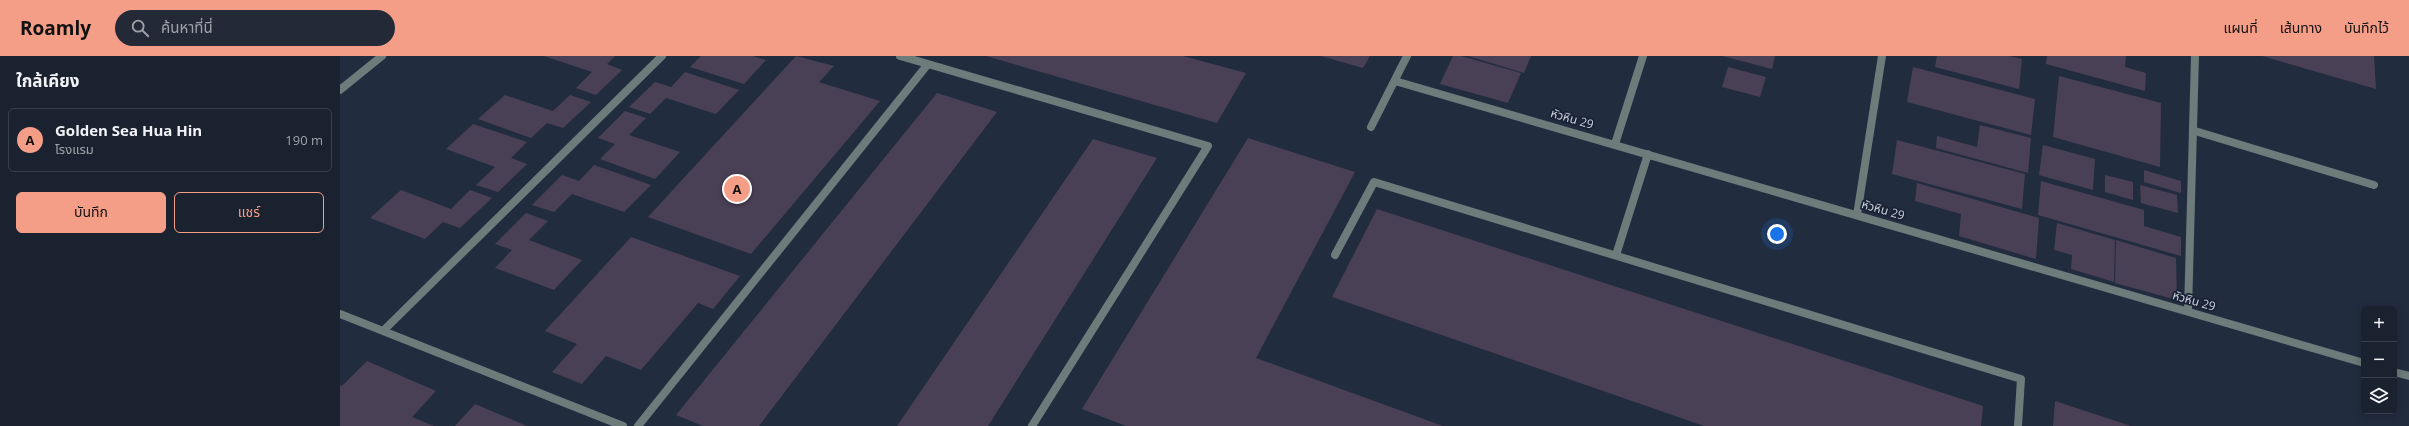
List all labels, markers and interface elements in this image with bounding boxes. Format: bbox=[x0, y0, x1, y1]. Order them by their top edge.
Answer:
search box bbox=[115, 10, 395, 46]
text: Roamly bbox=[20, 15, 91, 41]
icon: search bbox=[129, 17, 151, 39]
text: ค้นหาที่นี่ bbox=[161, 17, 213, 37]
text: แผนที่ bbox=[2224, 18, 2258, 37]
text: เส้นทาง bbox=[2280, 18, 2322, 37]
text: บันทึกไว้ bbox=[2344, 18, 2389, 37]
text: ใกล้เคียง bbox=[16, 69, 79, 92]
street label: หัวหิน 29 bbox=[1549, 104, 1596, 133]
text: Golden Sea Hua Hin bbox=[55, 120, 202, 140]
text: A bbox=[26, 131, 34, 149]
text: 190 m bbox=[285, 131, 323, 149]
text: โรงแรม bbox=[55, 140, 94, 158]
pin: A bbox=[724, 174, 750, 204]
button: บันทึก bbox=[16, 192, 166, 233]
button: แชร์ bbox=[174, 192, 324, 233]
street label: หัวหิน 29 bbox=[1860, 195, 1907, 224]
your location bbox=[1767, 224, 1787, 244]
street label: หัวหิน 29 bbox=[2171, 286, 2218, 315]
map controls bbox=[2361, 306, 2397, 414]
button: + bbox=[2361, 306, 2397, 342]
button: − bbox=[2361, 342, 2397, 378]
button: layers bbox=[2361, 378, 2397, 414]

